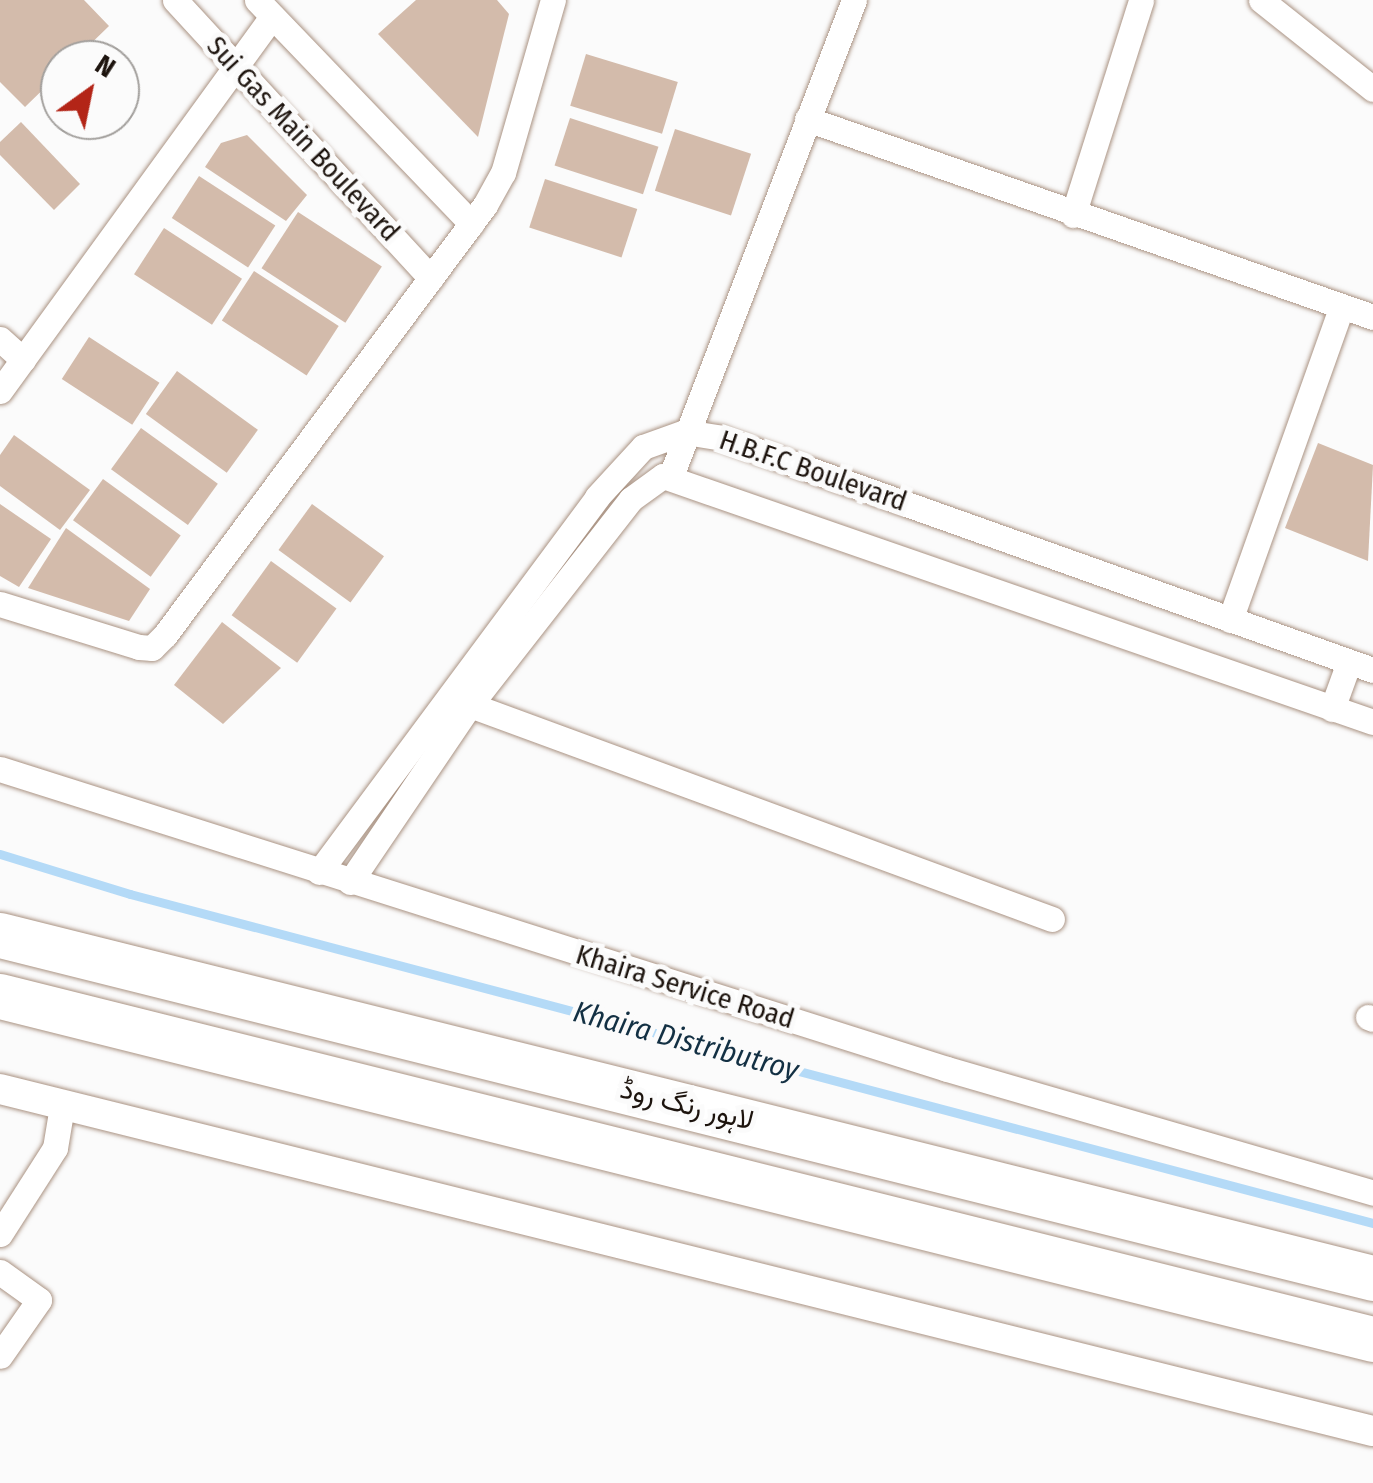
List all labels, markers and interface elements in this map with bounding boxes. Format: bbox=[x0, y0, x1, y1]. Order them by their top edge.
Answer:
street label: Sui Gas Main Boulevard bbox=[199, 30, 407, 248]
north arrow bbox=[40, 40, 140, 140]
text: N bbox=[89, 48, 122, 85]
street label: H.B.F.C Boulevard bbox=[715, 423, 911, 519]
street label: Khaira Service Road bbox=[572, 938, 798, 1036]
water label: Khaira Distributroy bbox=[569, 994, 803, 1088]
street label: لاہور رنگ روڈ bbox=[617, 1072, 757, 1138]

